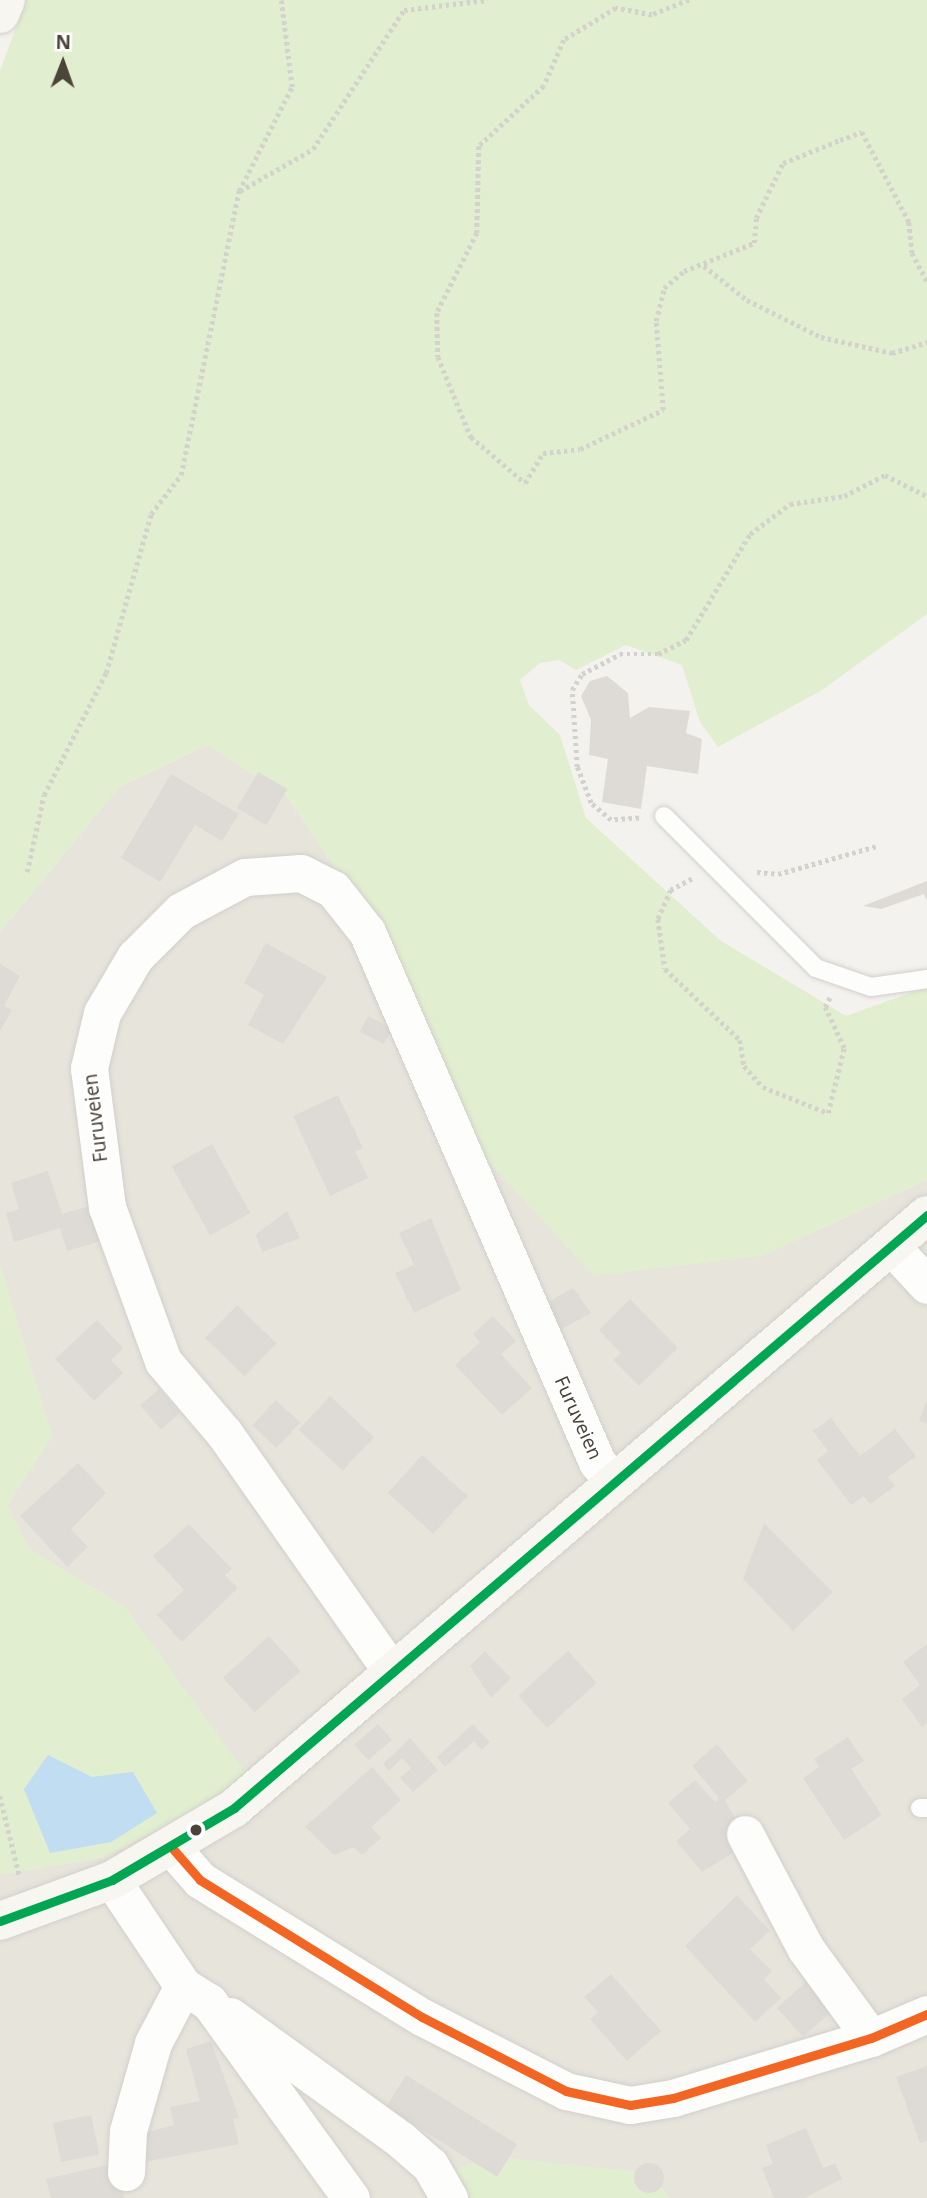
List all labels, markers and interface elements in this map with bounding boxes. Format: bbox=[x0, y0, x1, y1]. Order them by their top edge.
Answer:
north arrow bbox=[28, 28, 98, 98]
text: N bbox=[55, 29, 71, 55]
street label: Furuveien bbox=[79, 1072, 113, 1164]
street label: Furuveien bbox=[550, 1373, 606, 1463]
unlabelled marker bbox=[189, 1823, 203, 1837]

